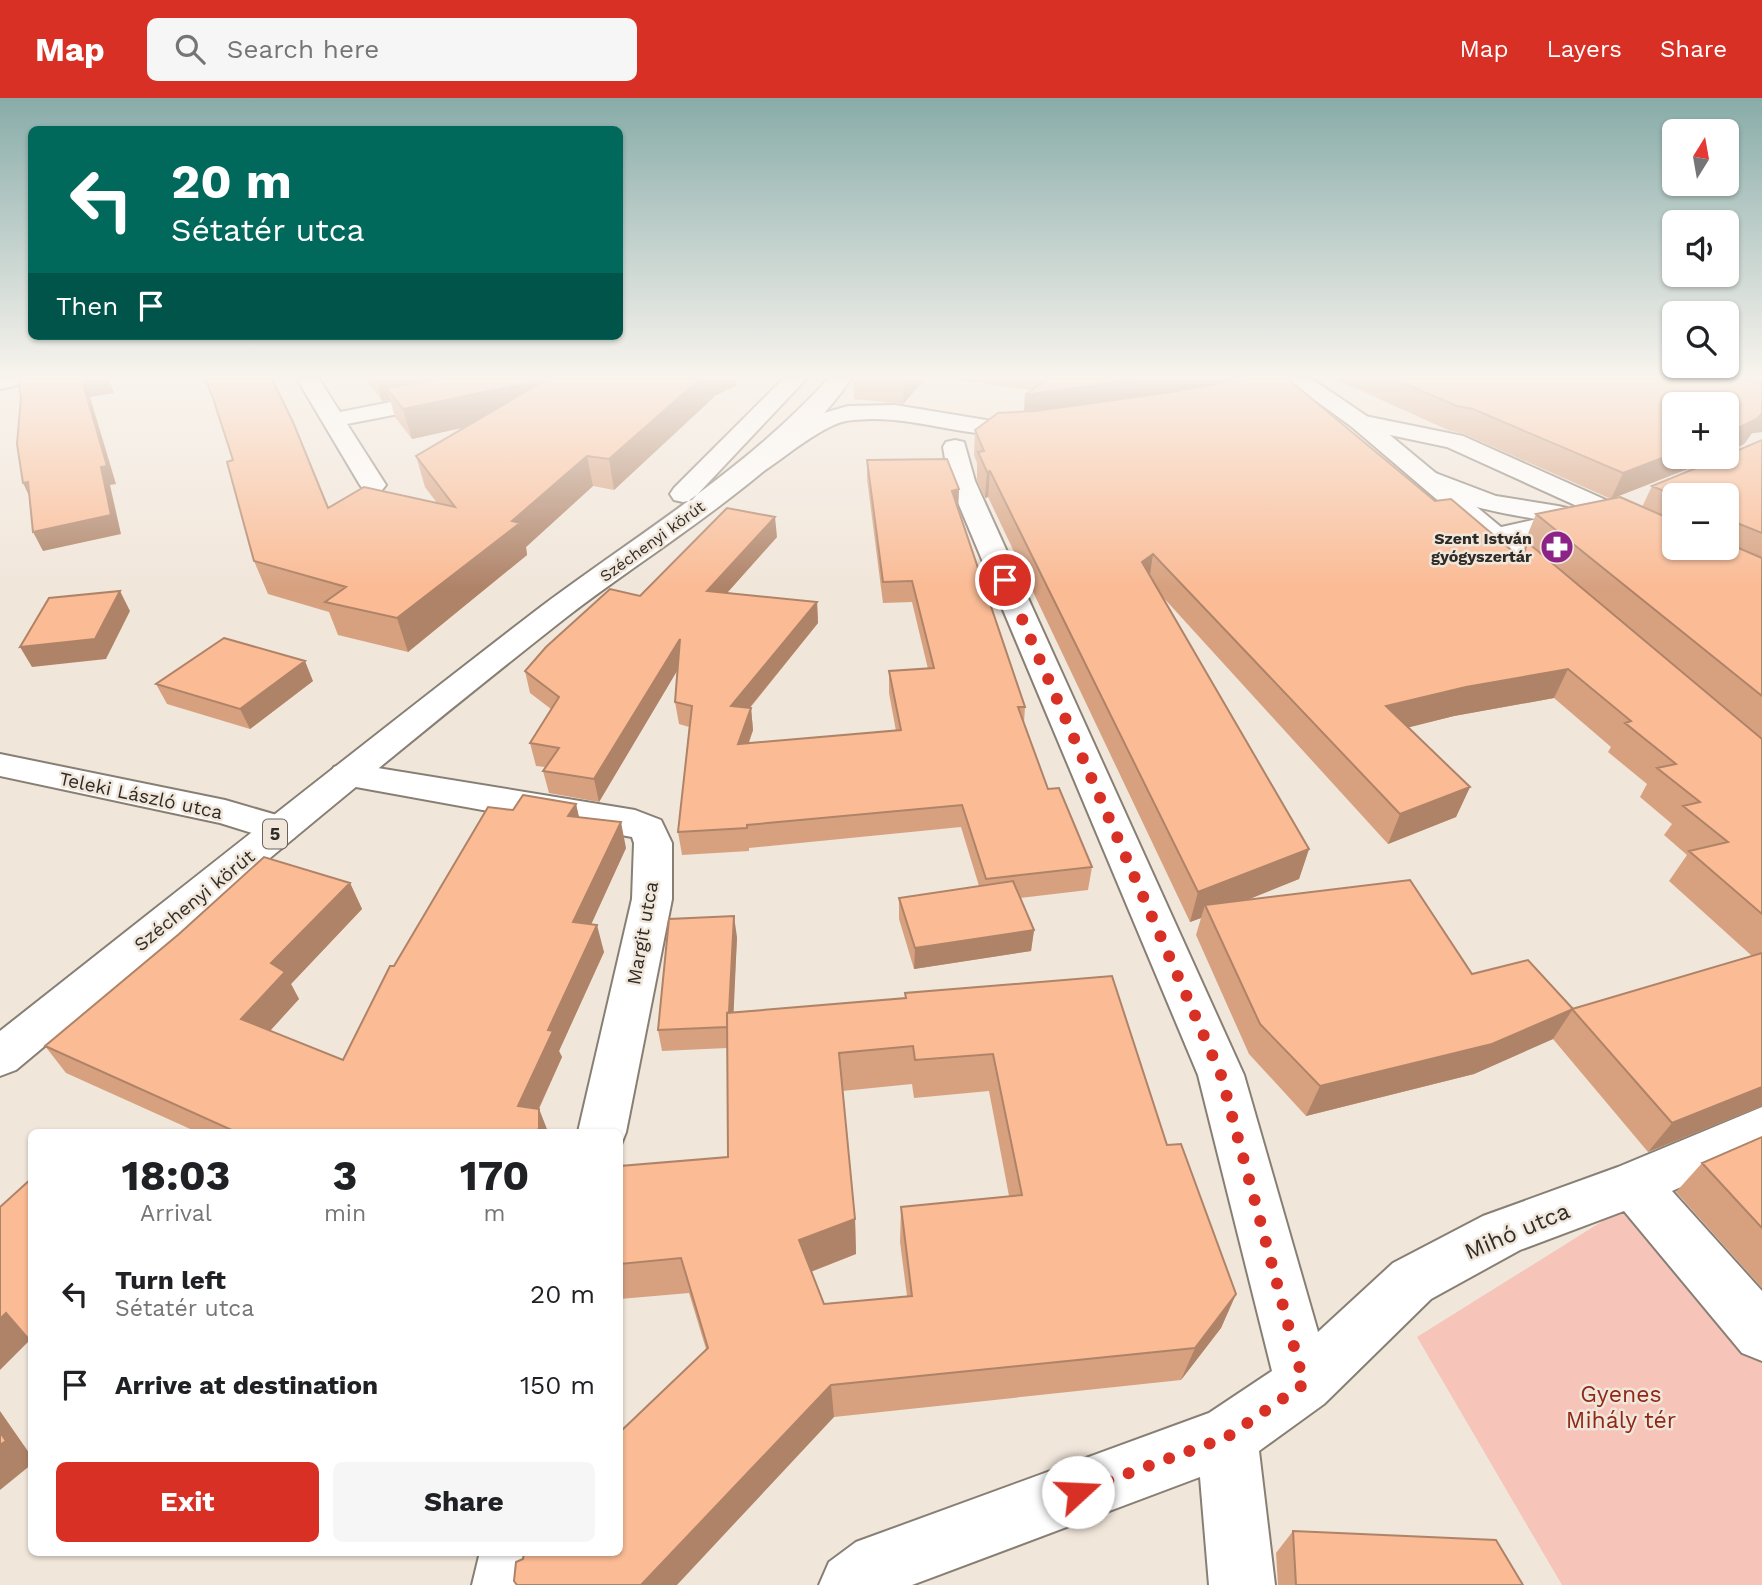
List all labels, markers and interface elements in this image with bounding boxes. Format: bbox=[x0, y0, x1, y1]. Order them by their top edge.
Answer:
search box bbox=[147, 18, 637, 81]
text: Map bbox=[35, 30, 105, 69]
icon: search bbox=[171, 30, 209, 68]
text: Search here bbox=[227, 34, 379, 64]
text: Map bbox=[1460, 35, 1508, 63]
text: Layers bbox=[1546, 35, 1622, 63]
text: Share bbox=[1660, 35, 1727, 63]
north arrow bbox=[1662, 119, 1740, 196]
map controls bbox=[1662, 119, 1739, 560]
text: 20 m bbox=[171, 152, 292, 210]
icon: left bbox=[56, 154, 147, 245]
button: sound bbox=[1662, 210, 1739, 287]
text: Sétatér utca bbox=[171, 211, 365, 249]
icon: arrive bbox=[132, 287, 170, 325]
text: Then bbox=[56, 291, 118, 321]
button: search bbox=[1662, 301, 1739, 378]
button: + bbox=[1662, 392, 1739, 469]
button: − bbox=[1662, 483, 1739, 560]
street label: Széchenyi körút bbox=[596, 497, 709, 586]
pharmacy icon: Szent István gyógyszertár bbox=[1538, 528, 1576, 566]
place label: Szent István gyógyszertár bbox=[1431, 529, 1532, 566]
pin bbox=[975, 550, 1035, 610]
icon: arrive bbox=[986, 561, 1024, 599]
street label: Teleki László utca bbox=[57, 767, 225, 824]
road number: 5 bbox=[263, 820, 287, 848]
street label: Széchenyi körút bbox=[129, 845, 259, 956]
street label: Margit utca bbox=[622, 879, 663, 987]
text: 18:03 bbox=[122, 1151, 230, 1200]
text: 3 bbox=[333, 1151, 358, 1200]
text: 170 bbox=[460, 1151, 529, 1200]
street label: Mihó utca bbox=[1461, 1197, 1574, 1266]
text: Arrival bbox=[140, 1200, 212, 1227]
text: min bbox=[324, 1200, 366, 1227]
text: m bbox=[484, 1200, 506, 1227]
text: Turn left bbox=[115, 1265, 226, 1295]
icon: left bbox=[56, 1275, 94, 1313]
text: 20 m bbox=[530, 1279, 595, 1309]
text: Sétatér utca bbox=[115, 1295, 254, 1322]
icon: arrive bbox=[56, 1366, 94, 1404]
text: Arrive at destination bbox=[115, 1370, 378, 1400]
text: 150 m bbox=[520, 1370, 595, 1400]
park label: Gyenes Mihály tér bbox=[1566, 1381, 1676, 1434]
position arrow bbox=[1041, 1455, 1115, 1529]
button: Exit bbox=[56, 1462, 319, 1542]
button: Share bbox=[333, 1462, 595, 1542]

